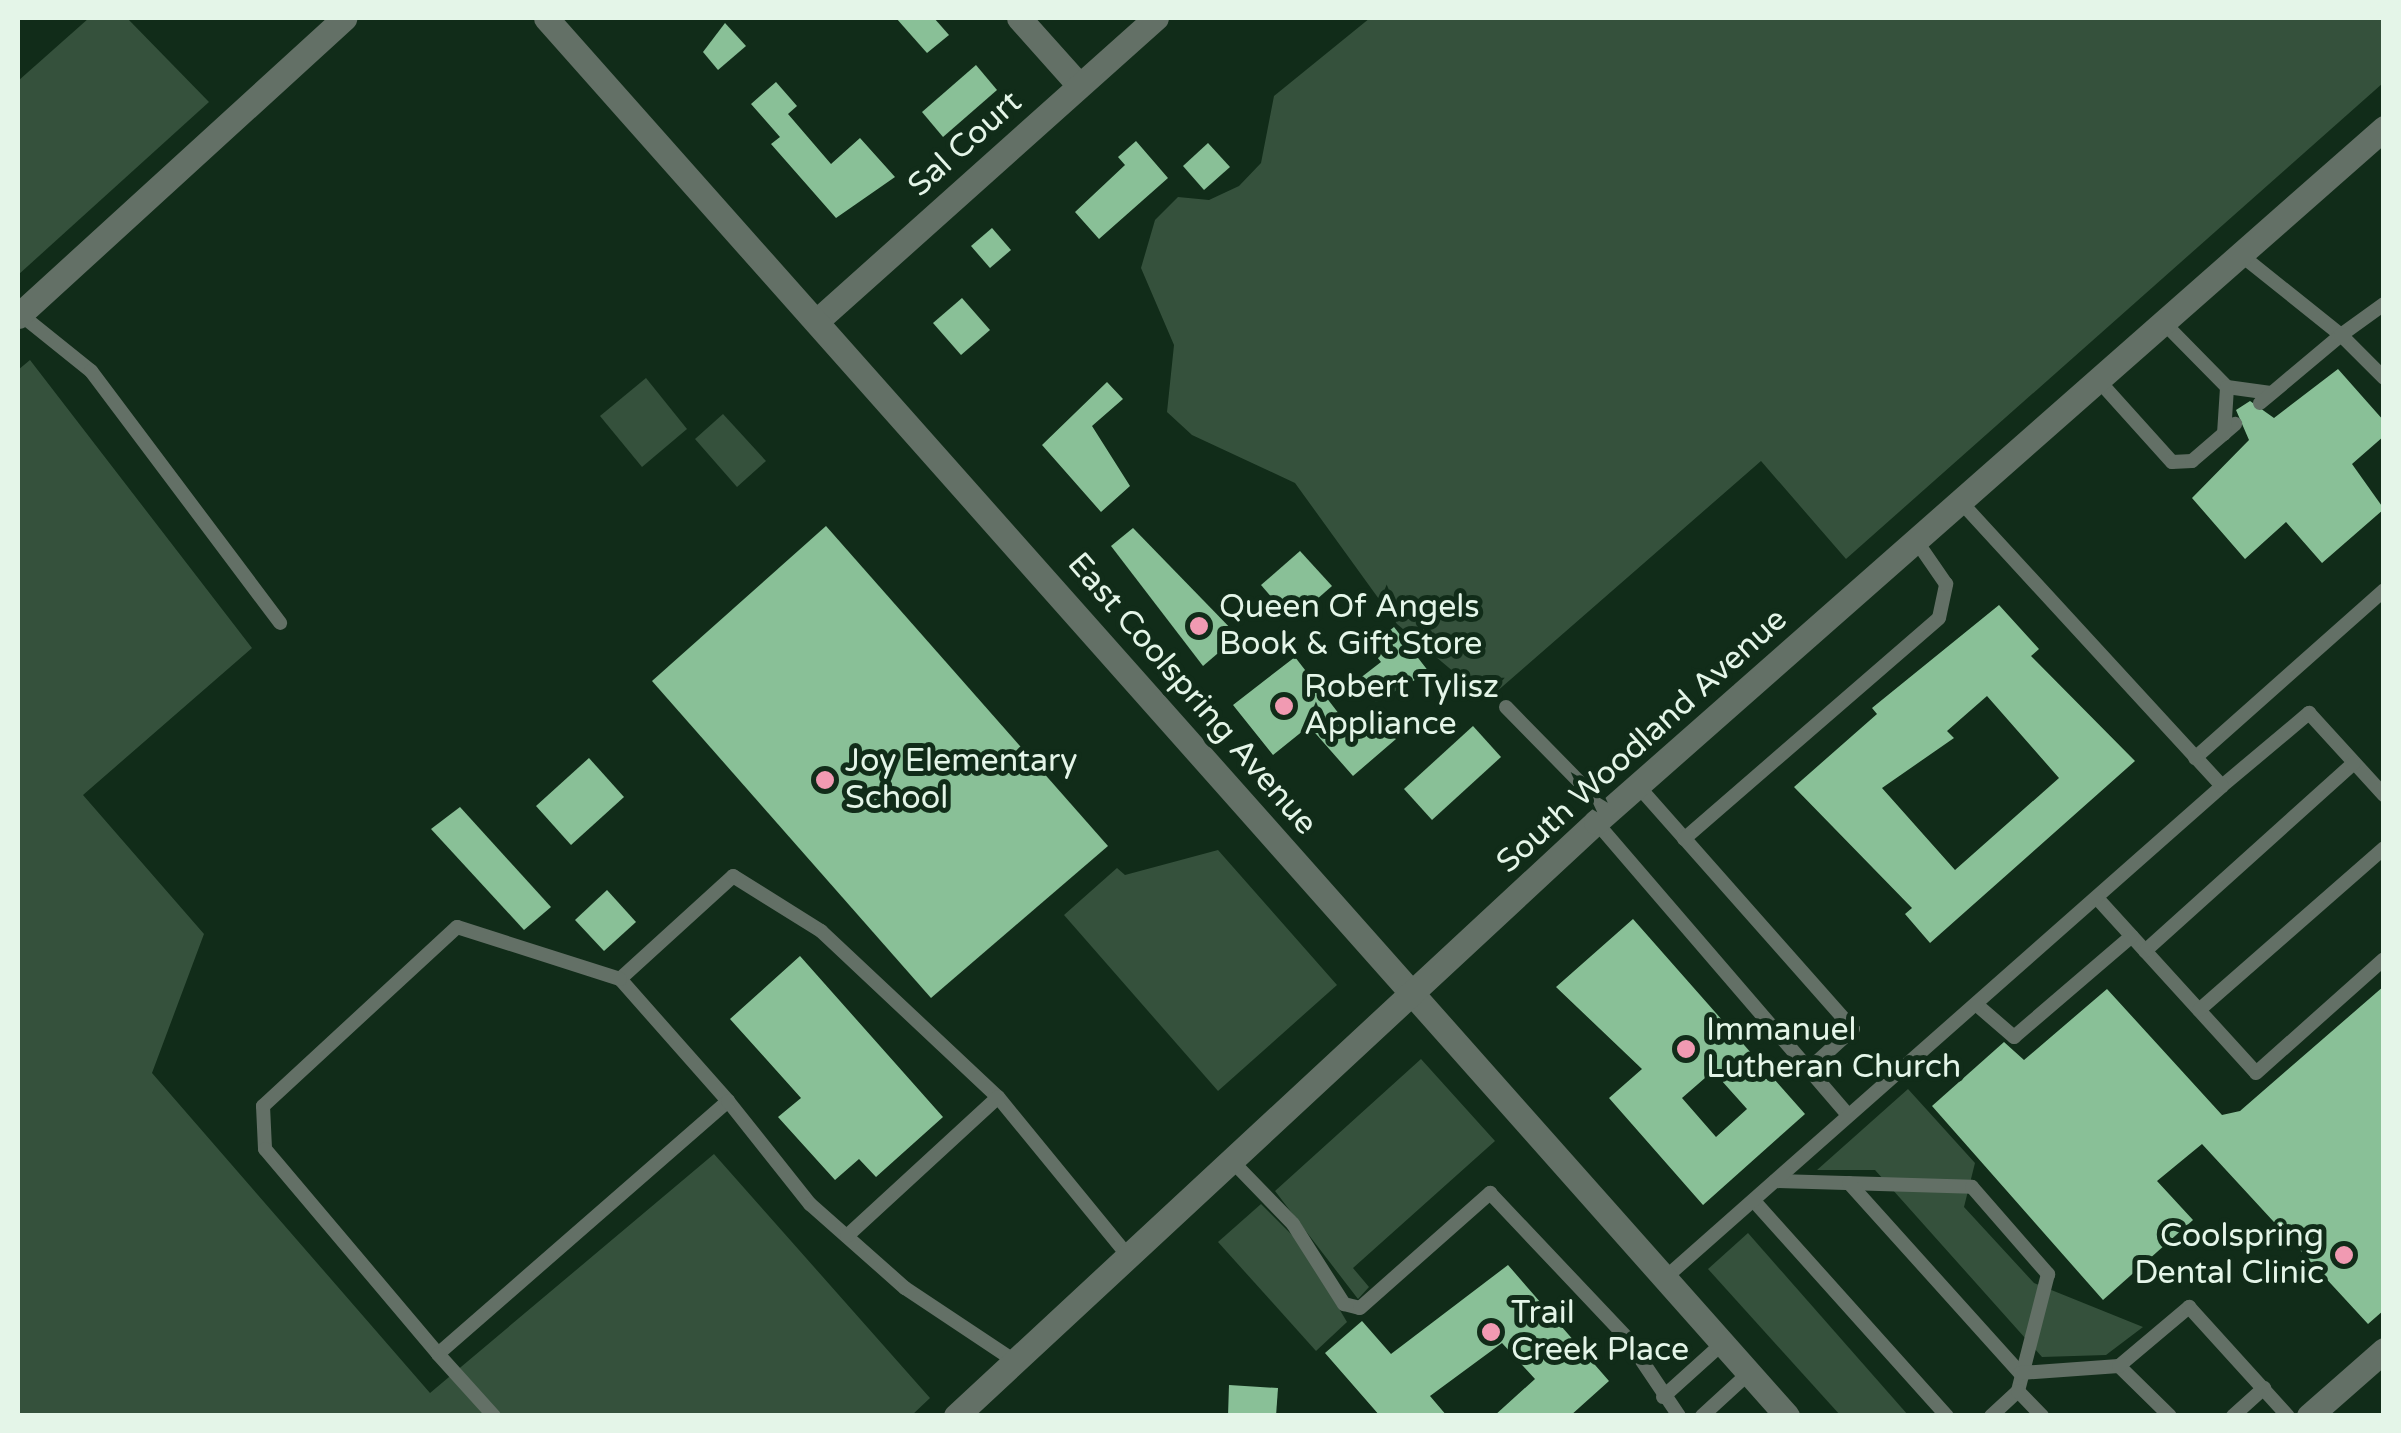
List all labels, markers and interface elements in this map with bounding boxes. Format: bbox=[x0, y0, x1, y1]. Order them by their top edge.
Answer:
street label: Sal Court bbox=[900, 83, 1030, 205]
street label: East Coolspring Avenue bbox=[1059, 545, 1325, 843]
place label: Queen Of Angels Book & Gift Store bbox=[1219, 589, 1482, 664]
street label: South Woodland Avenue bbox=[1489, 601, 1795, 881]
marker: Queen Of Angels Book & Gift Store bbox=[1188, 615, 1210, 637]
place label: Robert Tylisz Appliance bbox=[1304, 669, 1499, 744]
marker: Robert Tylisz Appliance bbox=[1273, 695, 1295, 717]
place label: Joy Elementary School bbox=[845, 743, 1077, 818]
marker: Joy Elementary School bbox=[814, 769, 836, 791]
place label: Immanuel Lutheran Church bbox=[1706, 1012, 1961, 1087]
marker: Immanuel Lutheran Church bbox=[1675, 1038, 1697, 1060]
place label: Coolspring Dental Clinic bbox=[2134, 1218, 2324, 1293]
marker: Coolspring Dental Clinic bbox=[2333, 1244, 2355, 1266]
place label: Trail Creek Place bbox=[1511, 1295, 1689, 1370]
marker: Trail Creek Place bbox=[1480, 1321, 1502, 1343]

